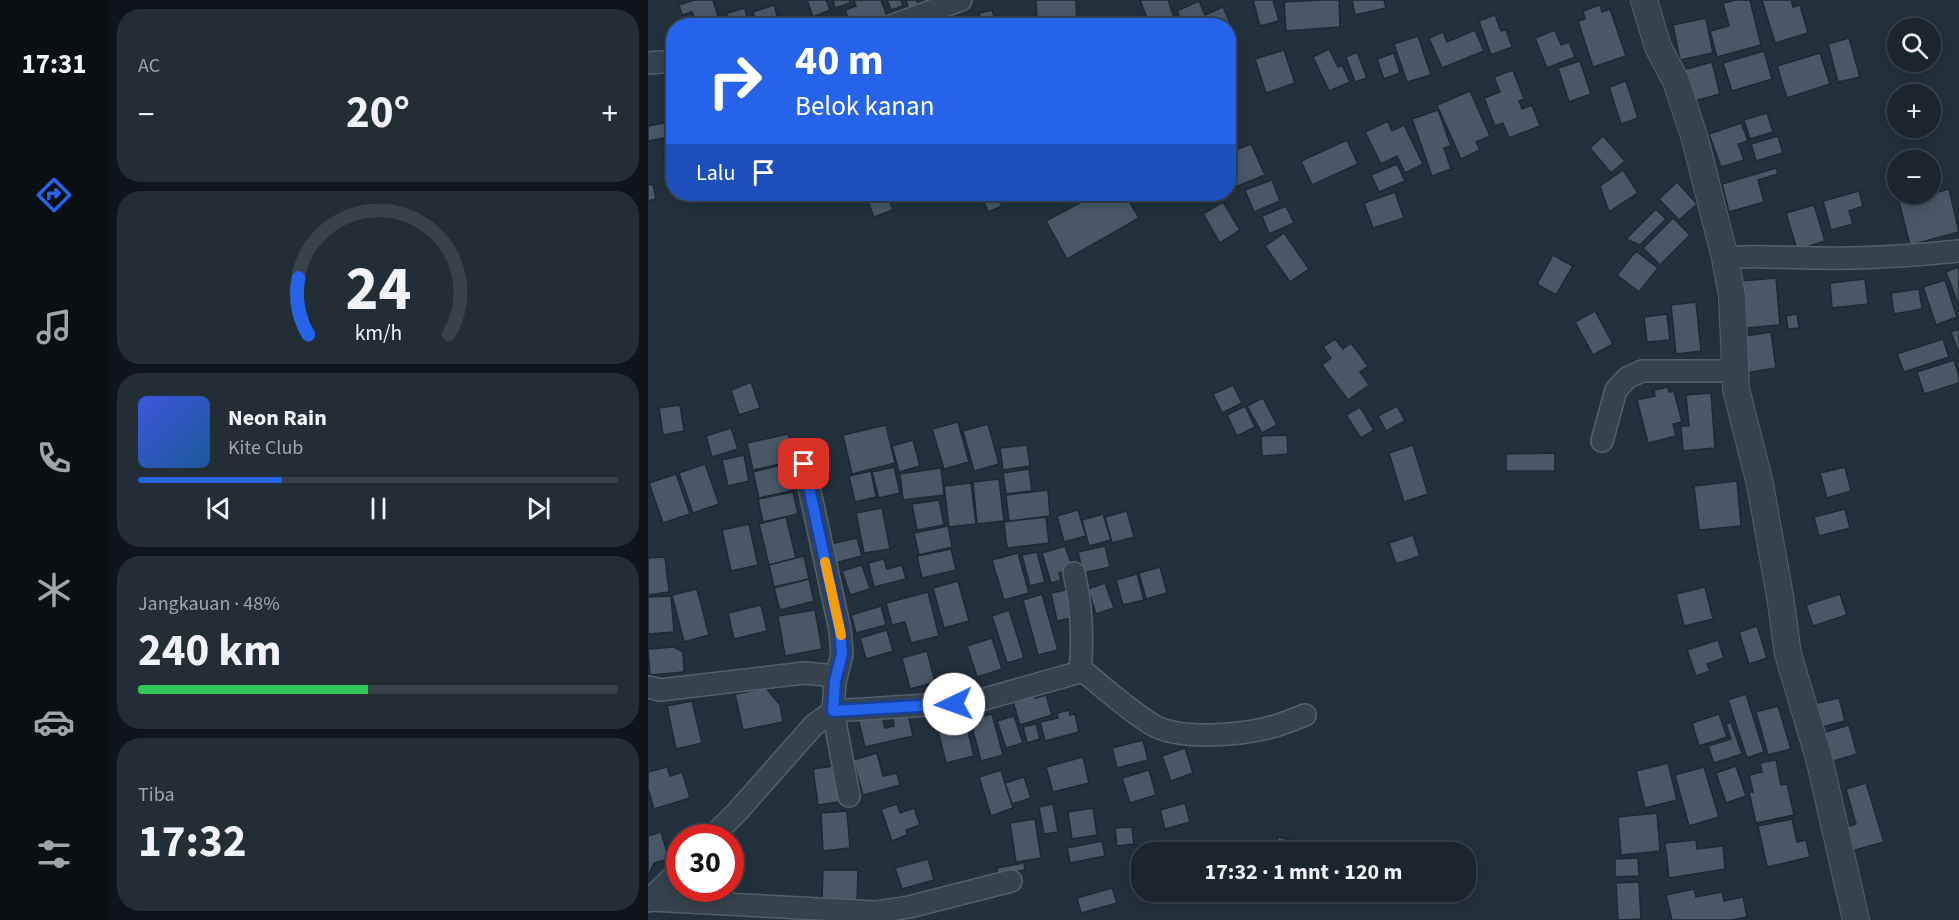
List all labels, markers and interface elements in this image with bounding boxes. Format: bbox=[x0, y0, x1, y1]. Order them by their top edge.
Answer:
map controls bbox=[1887, 18, 1941, 204]
button: search bbox=[1887, 18, 1941, 72]
text: 40 m bbox=[795, 31, 884, 91]
icon: right bbox=[696, 42, 774, 120]
text: 17:31 bbox=[21, 45, 87, 84]
text: AC bbox=[138, 52, 160, 80]
text: 20° bbox=[346, 81, 410, 145]
button: + bbox=[1887, 84, 1941, 138]
text: Belok kanan bbox=[795, 87, 934, 126]
text: − bbox=[138, 91, 154, 138]
text: + bbox=[602, 91, 618, 138]
button: − bbox=[1887, 150, 1941, 204]
icon: arrive bbox=[747, 156, 780, 189]
text: Lalu bbox=[696, 157, 735, 189]
icon: directions bbox=[33, 174, 75, 216]
text: 24 bbox=[345, 245, 411, 334]
icon: music bbox=[33, 306, 75, 348]
text: km/h bbox=[354, 318, 402, 349]
text: Neon Rain bbox=[228, 402, 327, 434]
text: Kite Club bbox=[228, 434, 303, 462]
icon: phone bbox=[33, 437, 75, 479]
pin bbox=[778, 438, 829, 489]
icon: arrive bbox=[787, 447, 820, 480]
icon: previous bbox=[202, 492, 235, 525]
icon: pause bbox=[362, 492, 395, 525]
icon: next bbox=[522, 492, 555, 525]
icon: climate bbox=[33, 569, 75, 611]
text: Jangkauan · 48% bbox=[138, 590, 280, 618]
text: 240 km bbox=[138, 619, 282, 683]
position arrow bbox=[922, 672, 986, 736]
icon: car bbox=[33, 701, 75, 743]
text: Tiba bbox=[138, 781, 175, 809]
text: 17:32 bbox=[138, 810, 247, 874]
speed limit sign: 30 bbox=[666, 824, 744, 902]
icon: filters bbox=[33, 833, 75, 875]
text: 17:32 · 1 mnt · 120 m bbox=[1205, 856, 1402, 888]

